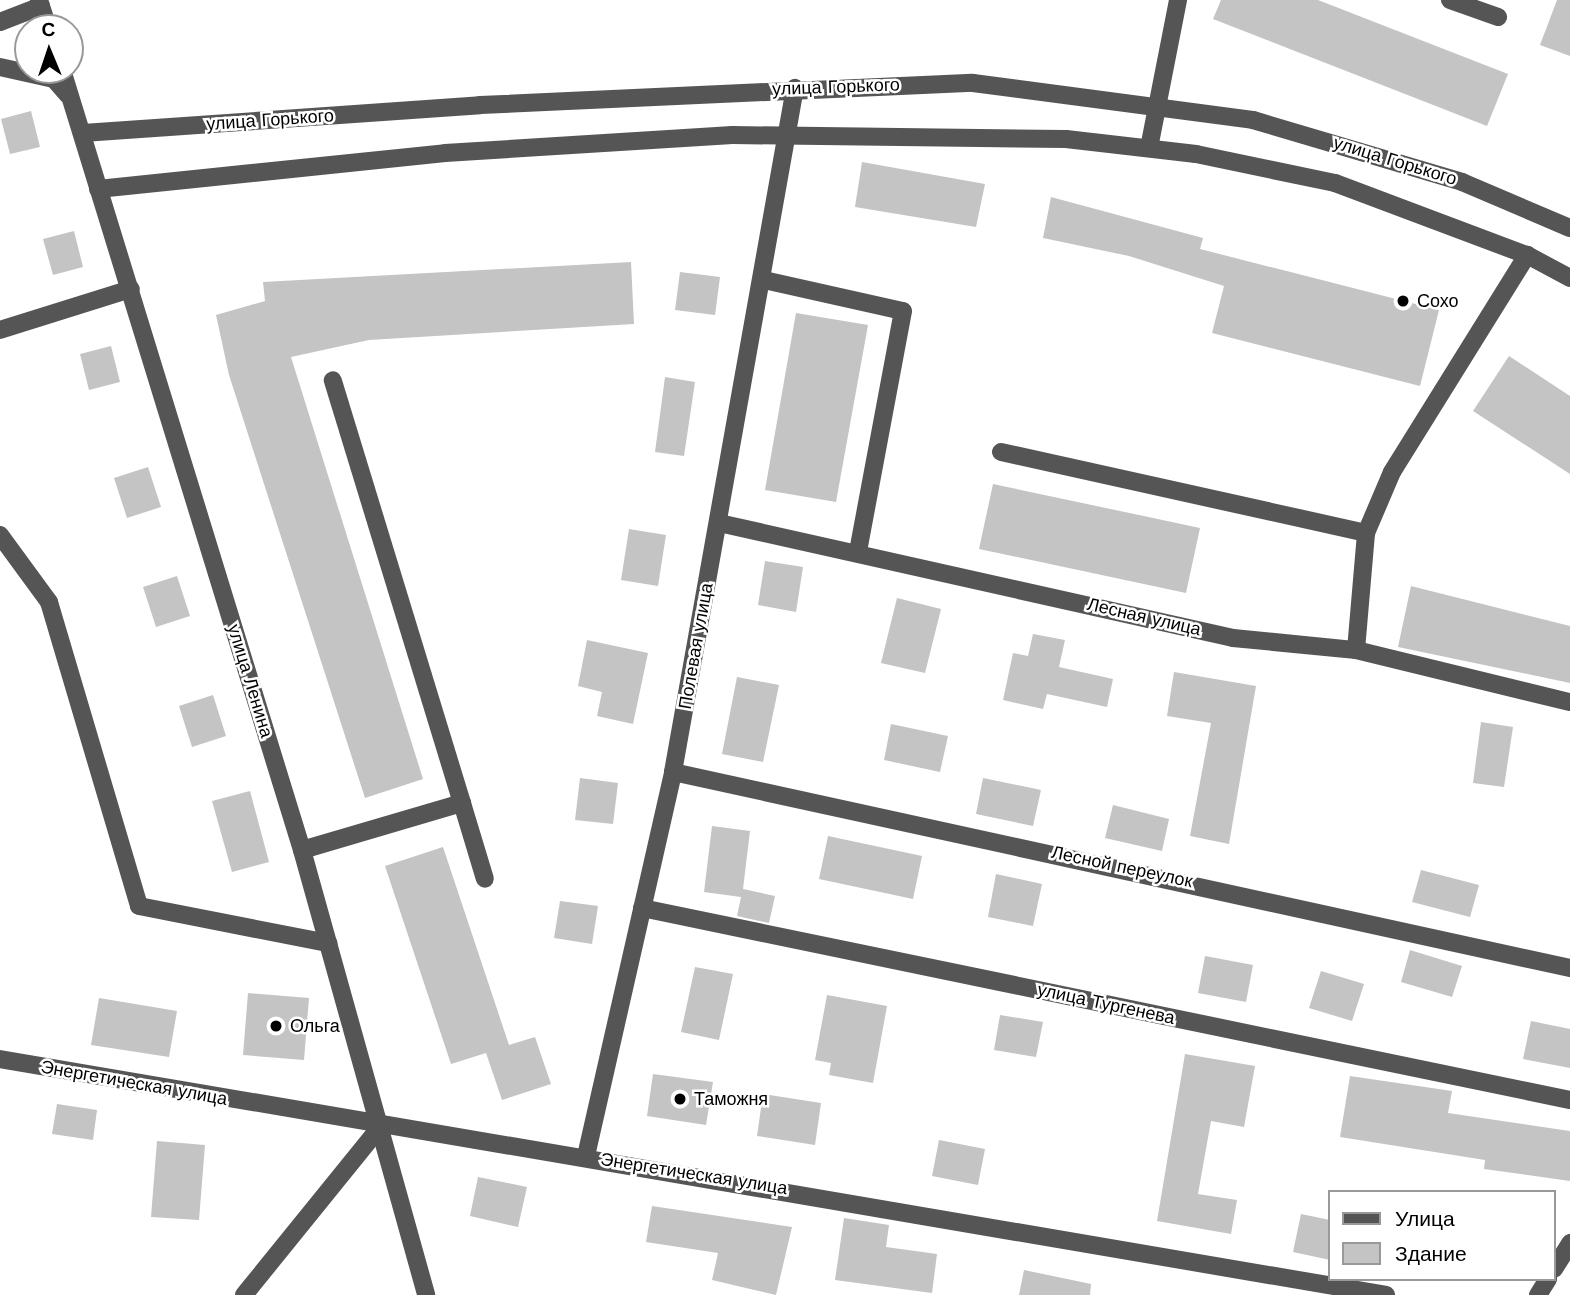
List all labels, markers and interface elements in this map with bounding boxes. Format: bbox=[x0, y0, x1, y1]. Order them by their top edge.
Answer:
north arrow bbox=[14, 14, 84, 84]
text: С bbox=[41, 18, 56, 41]
street label: улица Горького bbox=[772, 74, 900, 100]
street label: улица Горького bbox=[205, 105, 335, 135]
street label: улица Горького bbox=[1331, 132, 1459, 190]
place label: Сохо bbox=[1417, 290, 1459, 312]
marker: Сохо bbox=[1395, 293, 1411, 309]
street label: Полевая улица bbox=[674, 581, 718, 711]
street label: Лесная улица bbox=[1085, 593, 1203, 641]
street label: улица Ленина bbox=[223, 622, 277, 740]
street label: Лесной переулок bbox=[1049, 841, 1195, 893]
street label: улица Тургенева bbox=[1035, 979, 1177, 1029]
place label: Ольга bbox=[290, 1015, 340, 1037]
marker: Ольга bbox=[268, 1018, 284, 1034]
street label: Энергетическая улица bbox=[39, 1056, 229, 1110]
place label: Таможня bbox=[694, 1088, 768, 1110]
marker: Таможня bbox=[672, 1091, 688, 1107]
street label: Энергетическая улица bbox=[599, 1149, 789, 1199]
legend bbox=[1328, 1190, 1556, 1281]
text: Улица bbox=[1395, 1206, 1455, 1231]
text: Здание bbox=[1395, 1241, 1467, 1266]

